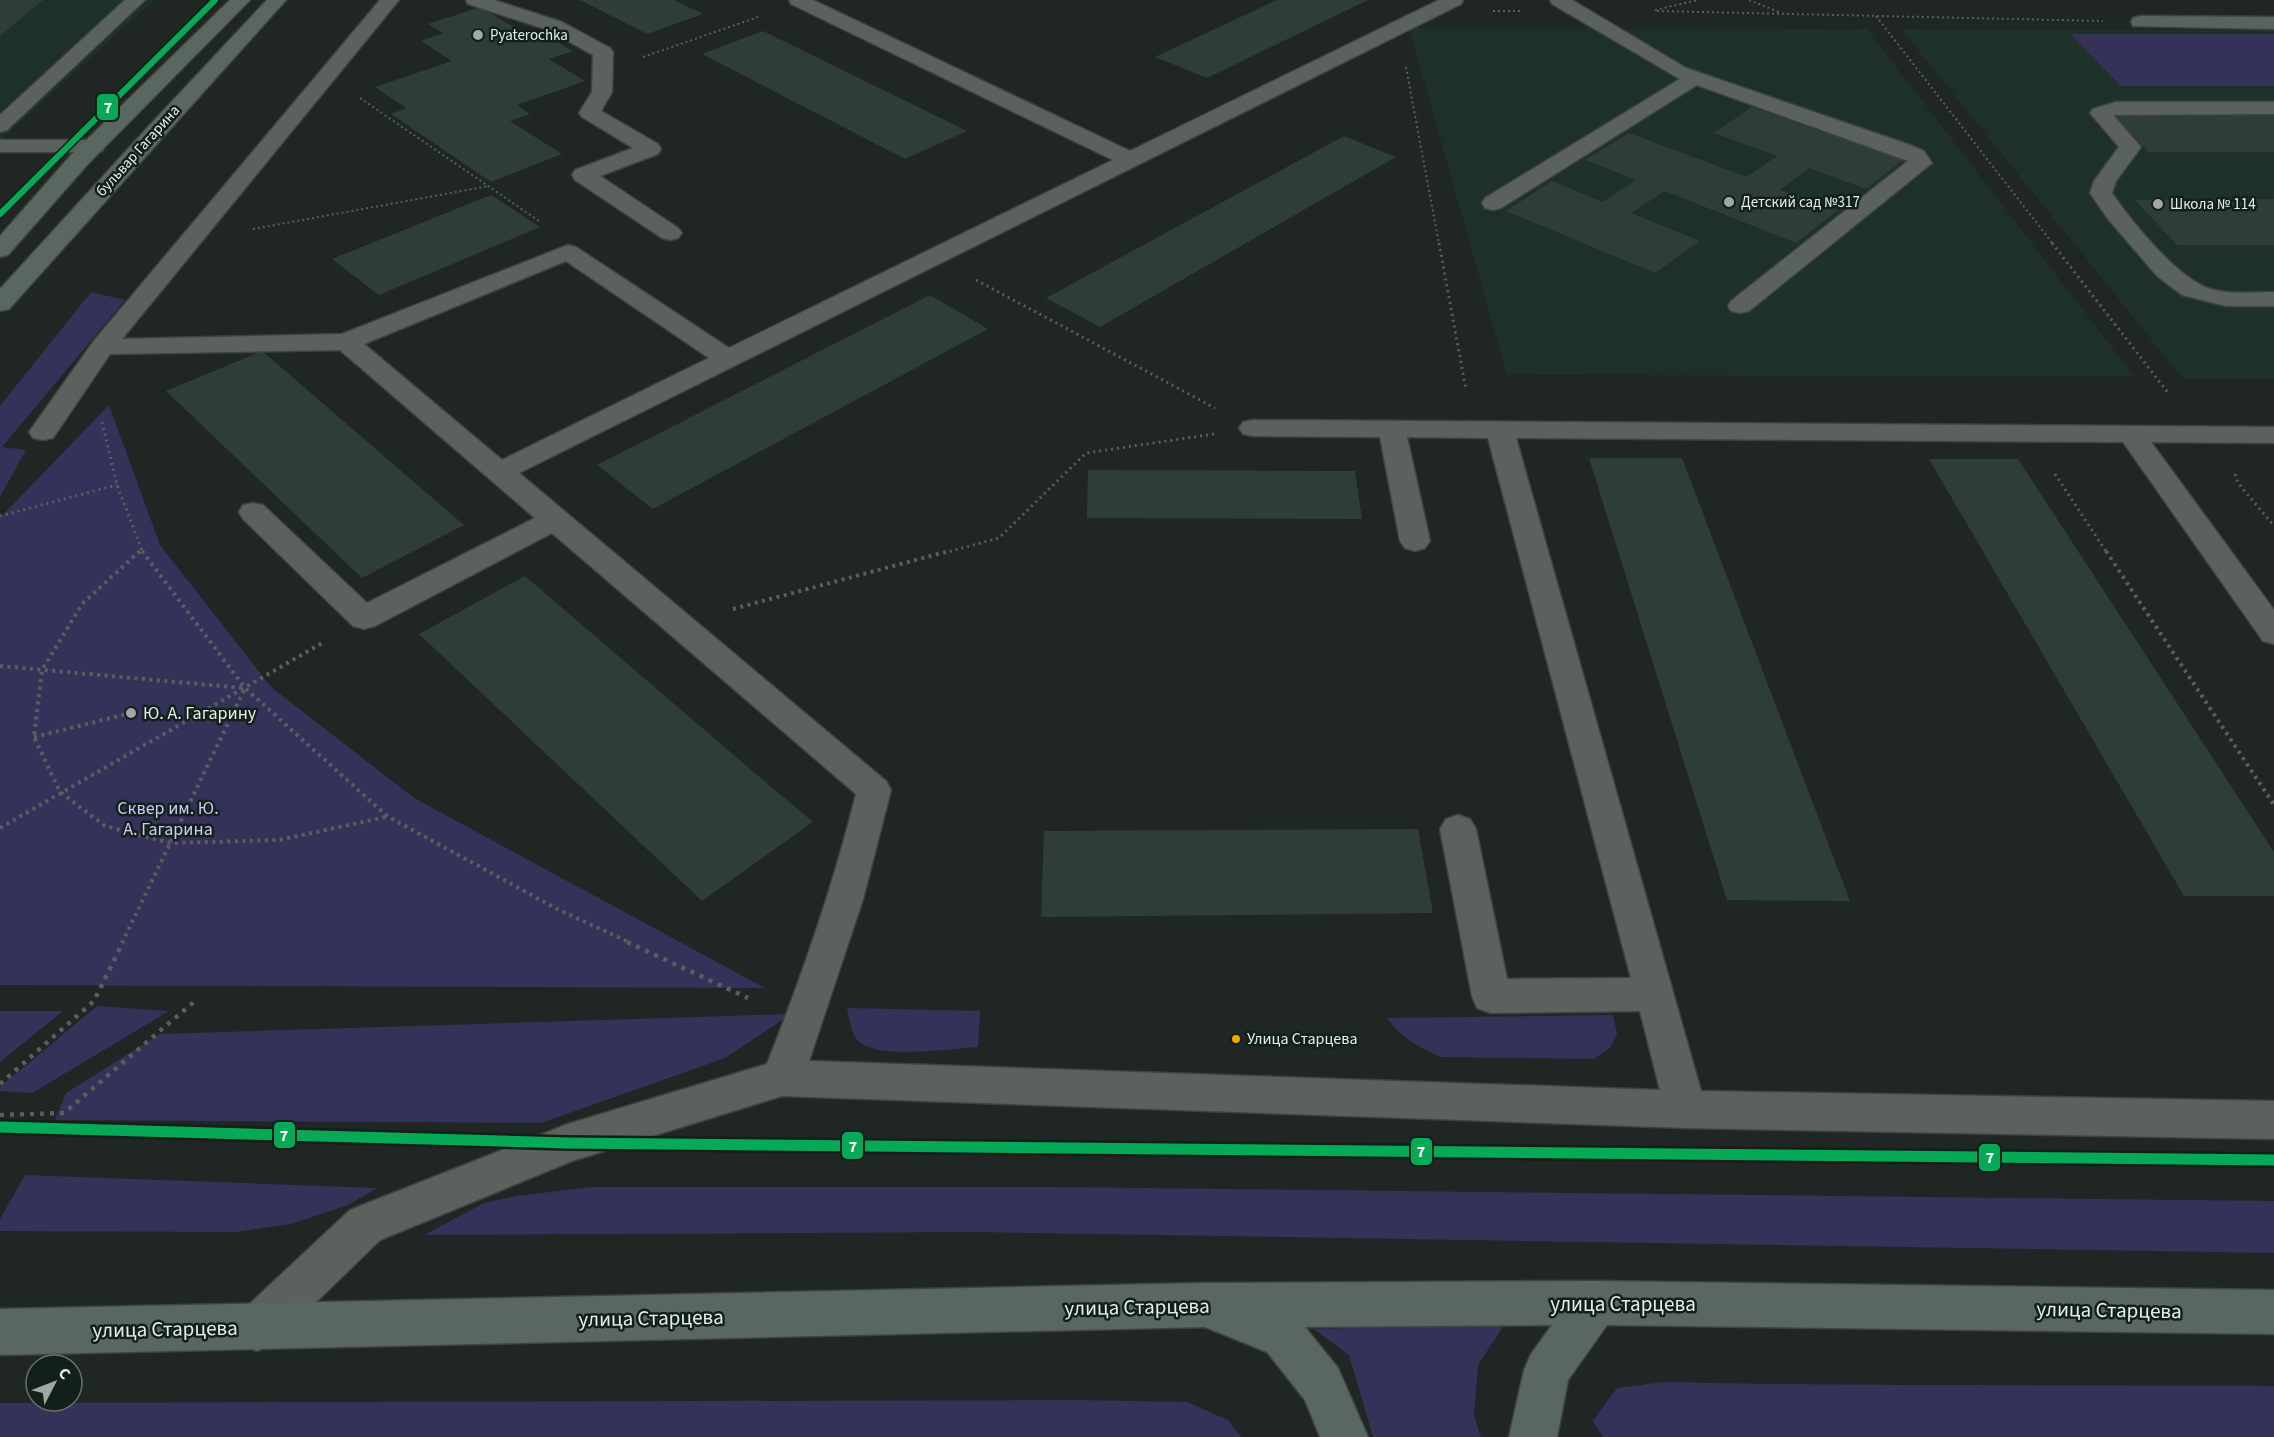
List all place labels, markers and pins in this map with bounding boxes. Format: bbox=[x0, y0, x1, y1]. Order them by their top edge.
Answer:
place label: Pyaterochka bbox=[490, 25, 568, 46]
marker: Pyaterochka bbox=[471, 28, 485, 42]
place label: Детский сад №317 bbox=[1741, 192, 1860, 213]
place label: Школа № 114 bbox=[2170, 194, 2256, 215]
marker: Детский сад №317 bbox=[1722, 195, 1736, 209]
marker: Школа № 114 bbox=[2151, 197, 2165, 211]
place label: Ю. А. Гагарину bbox=[143, 701, 257, 726]
marker: Ю. А. Гагарину bbox=[124, 706, 138, 720]
place label: Улица Старцева bbox=[1247, 1028, 1357, 1050]
marker: Улица Старцева bbox=[1230, 1033, 1242, 1045]

